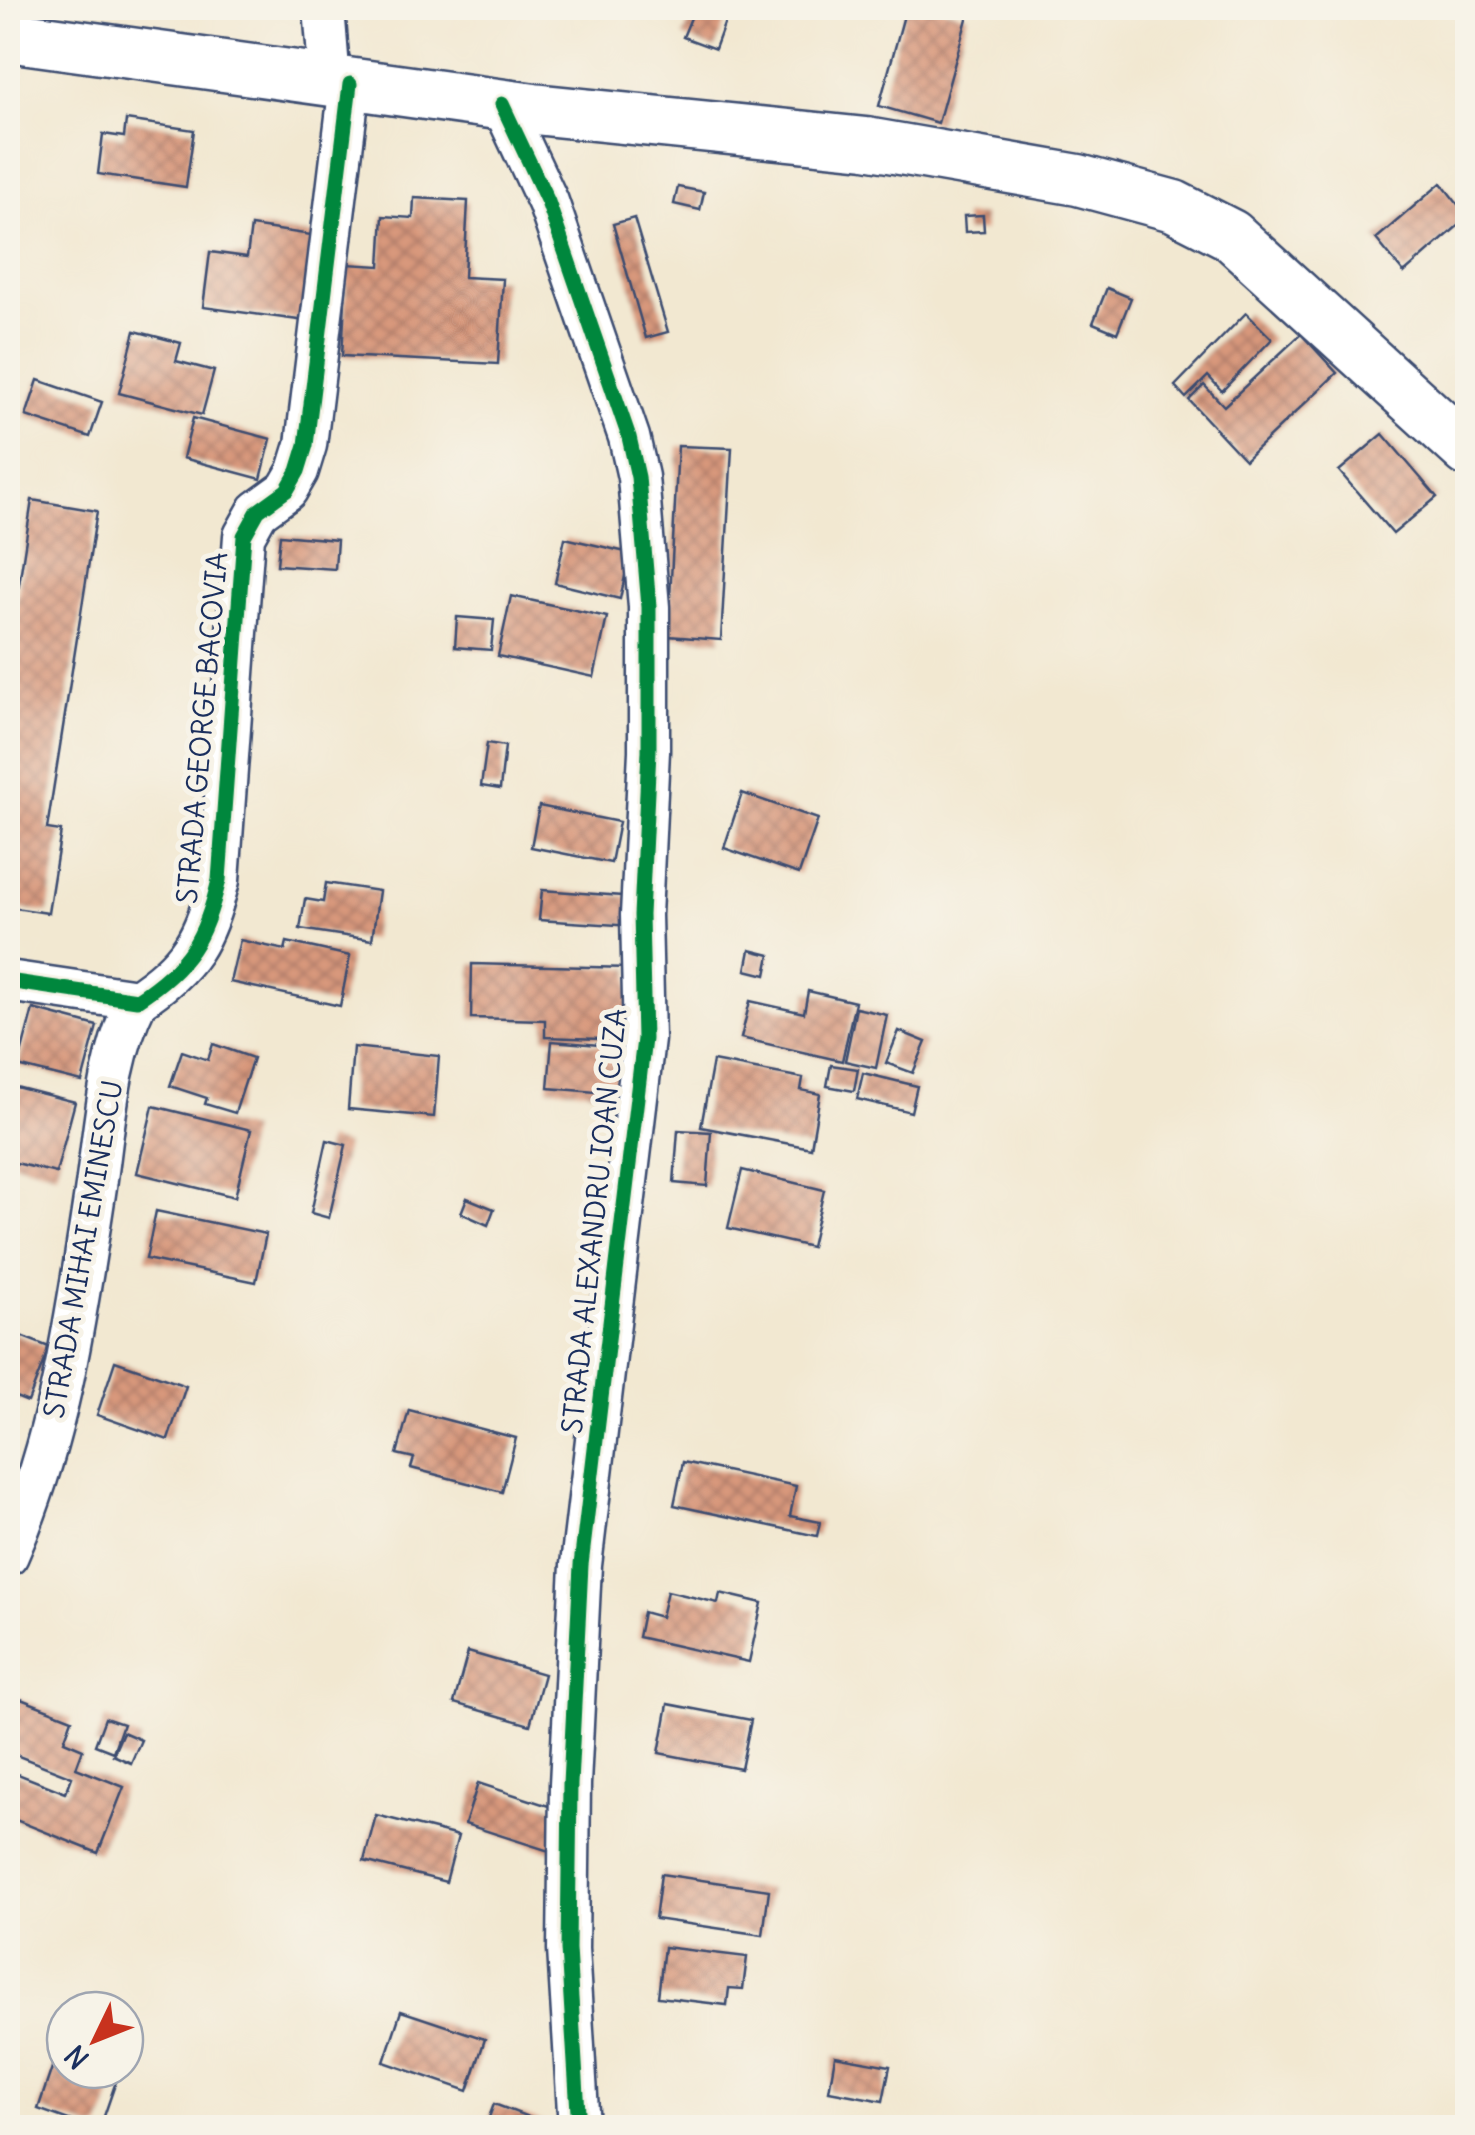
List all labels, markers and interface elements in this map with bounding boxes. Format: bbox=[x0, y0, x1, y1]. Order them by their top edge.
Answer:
street label: STRADA GEORGE BACOVIA bbox=[169, 551, 235, 905]
street label: STRADA ALEXANDRU IOAN CUZA bbox=[554, 1007, 634, 1435]
street label: STRADA MIHAI EMINESCU bbox=[36, 1077, 130, 1421]
north arrow bbox=[45, 1990, 145, 2090]
text: N bbox=[57, 2038, 96, 2076]

